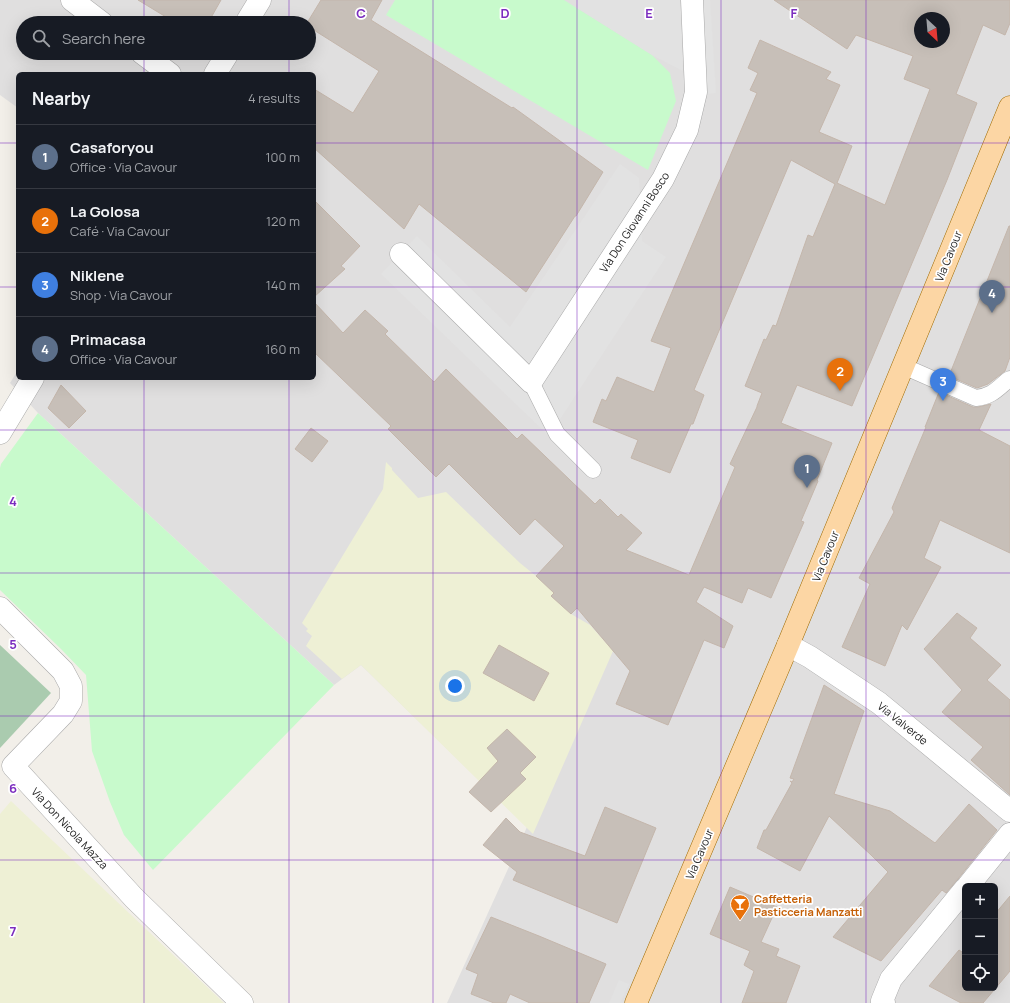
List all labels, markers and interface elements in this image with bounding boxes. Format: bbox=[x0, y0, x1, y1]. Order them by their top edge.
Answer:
text: C bbox=[356, 4, 366, 22]
text: D bbox=[500, 4, 510, 22]
text: E bbox=[645, 4, 653, 22]
text: F bbox=[791, 4, 798, 22]
north arrow bbox=[914, 12, 950, 48]
search box bbox=[16, 16, 316, 60]
icon: search bbox=[30, 27, 52, 49]
text: Search here bbox=[62, 28, 145, 49]
text: Nearby bbox=[32, 87, 90, 110]
text: 4 results bbox=[248, 89, 300, 107]
text: Casaforyou bbox=[70, 137, 154, 158]
text: 1 bbox=[42, 148, 48, 166]
text: 100 m bbox=[265, 148, 300, 166]
text: Office · Via Cavour bbox=[70, 158, 177, 176]
street label: Via Don Giovanni Bosco bbox=[596, 168, 672, 275]
text: La Golosa bbox=[70, 201, 140, 222]
text: 2 bbox=[41, 212, 49, 230]
text: 120 m bbox=[266, 212, 300, 230]
text: Café · Via Cavour bbox=[70, 222, 170, 240]
street label: Via Cavour bbox=[931, 228, 965, 284]
text: Niklene bbox=[70, 265, 124, 286]
text: 3 bbox=[41, 276, 49, 294]
text: 140 m bbox=[266, 276, 300, 294]
pin: 4 bbox=[979, 280, 1005, 313]
text: Shop · Via Cavour bbox=[70, 286, 172, 304]
text: Primacasa bbox=[70, 329, 146, 350]
text: 4 bbox=[41, 340, 49, 358]
text: 160 m bbox=[265, 340, 300, 358]
text: Office · Via Cavour bbox=[70, 350, 177, 368]
pin: 2 bbox=[827, 358, 853, 391]
pin: 3 bbox=[930, 368, 956, 401]
pin: 1 bbox=[794, 455, 820, 488]
text: 4 bbox=[9, 492, 17, 510]
street label: Via Cavour bbox=[808, 528, 842, 584]
text: 5 bbox=[9, 635, 17, 653]
your location bbox=[445, 676, 465, 696]
street label: Via Valverde bbox=[875, 698, 932, 748]
text: 6 bbox=[9, 779, 17, 797]
street label: Via Don Nicola Mazza bbox=[28, 784, 112, 872]
street label: Via Cavour bbox=[682, 826, 716, 882]
map controls bbox=[962, 883, 998, 991]
button: + bbox=[962, 883, 998, 919]
place label: Caffetteria Pasticceria Manzatti bbox=[754, 891, 862, 919]
bar icon: Caffetteria Pasticceria Manzatti bbox=[729, 893, 751, 921]
button: − bbox=[962, 919, 998, 955]
text: 7 bbox=[10, 922, 17, 940]
button: locate bbox=[962, 955, 998, 991]

